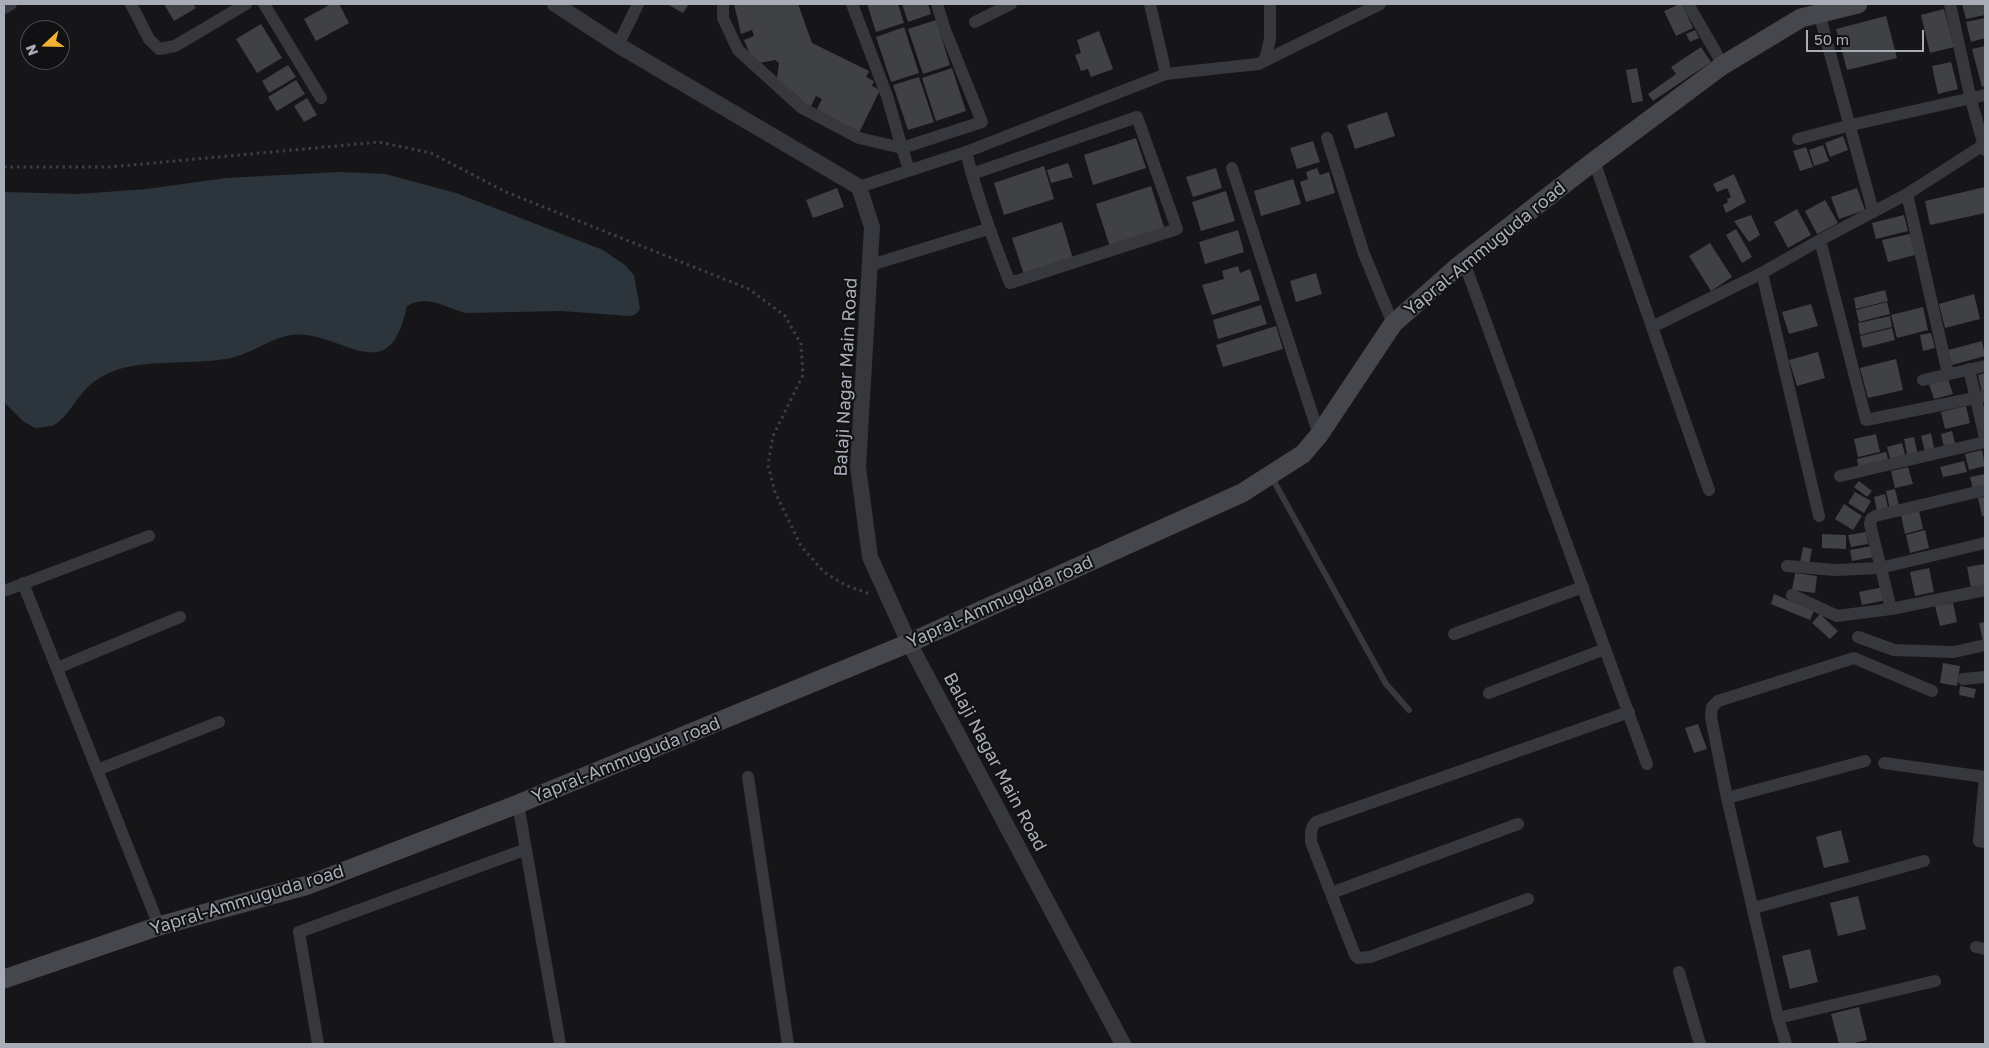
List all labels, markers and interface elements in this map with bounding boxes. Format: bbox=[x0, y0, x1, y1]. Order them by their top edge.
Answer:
north arrow bbox=[20, 20, 70, 70]
scale bar bbox=[1809, 20, 1926, 52]
text: 50 m bbox=[1814, 30, 1849, 48]
text: N bbox=[22, 42, 41, 58]
street label: Yapral-Ammuguda road bbox=[1400, 177, 1570, 321]
street label: Balaji Nagar Main Road bbox=[830, 277, 862, 477]
street label: Yapral-Ammuguda road bbox=[904, 551, 1096, 653]
street label: Balaji Nagar Main Road bbox=[939, 669, 1051, 855]
street label: Yapral-Ammuguda road bbox=[528, 712, 724, 808]
street label: Yapral-Ammuguda road bbox=[147, 860, 347, 940]

